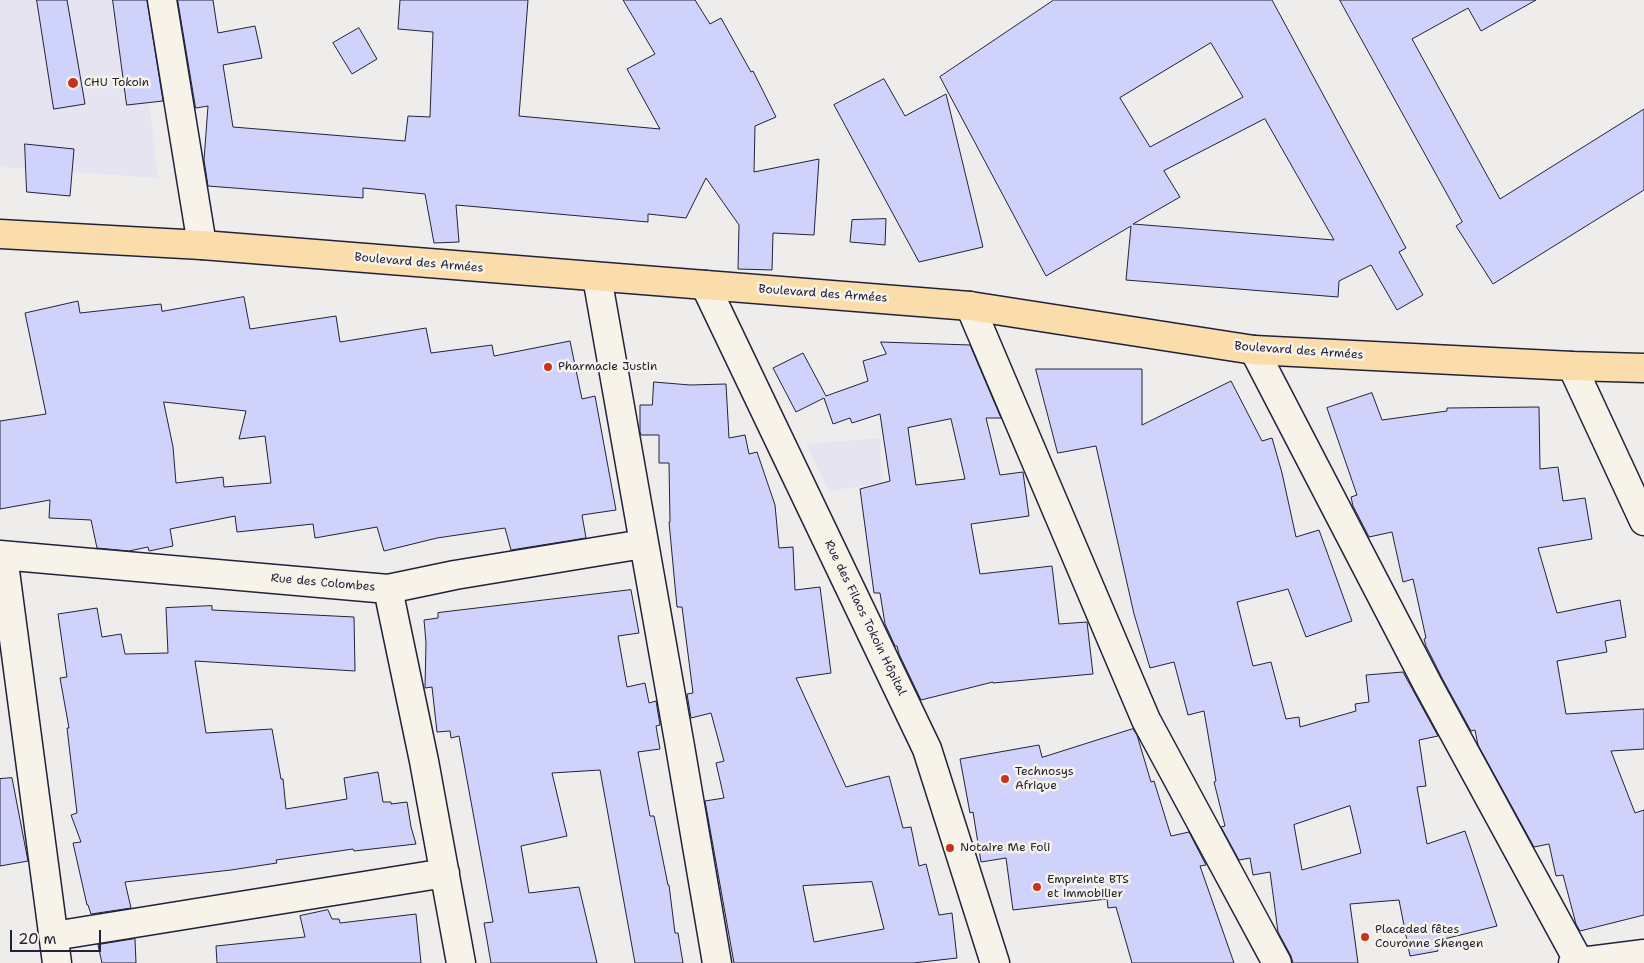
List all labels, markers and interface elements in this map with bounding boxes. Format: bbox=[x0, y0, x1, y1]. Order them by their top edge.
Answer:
marker: CHU Tokoin bbox=[66, 76, 80, 90]
place label: CHU Tokoin bbox=[84, 76, 149, 90]
street label: Boulevard des Armées bbox=[354, 250, 484, 276]
street label: Boulevard des Armées bbox=[758, 282, 888, 306]
street label: Boulevard des Armées bbox=[1234, 339, 1364, 363]
place label: Pharmacie Justin bbox=[558, 360, 657, 374]
marker: Pharmacie Justin bbox=[542, 361, 554, 373]
street label: Rue des Filaos Tokoin Hôpital bbox=[821, 538, 909, 698]
street label: Rue des Colombes bbox=[270, 571, 376, 595]
place label: Technosys Afrique bbox=[1015, 765, 1074, 793]
marker: Technosys Afrique bbox=[999, 773, 1011, 785]
place label: Notaire Me Foli bbox=[960, 841, 1050, 855]
marker: Notaire Me Foli bbox=[944, 842, 956, 854]
place label: Empreinte BTS et immobilier bbox=[1047, 873, 1129, 901]
marker: Empreinte BTS et immobilier bbox=[1031, 881, 1043, 893]
scale bar bbox=[12, 920, 104, 952]
place label: Placeded fêtes Couronne Shengen bbox=[1375, 923, 1483, 951]
text: 20 m bbox=[18, 929, 57, 949]
marker: Placeded fêtes Couronne Shengen bbox=[1359, 931, 1371, 943]

